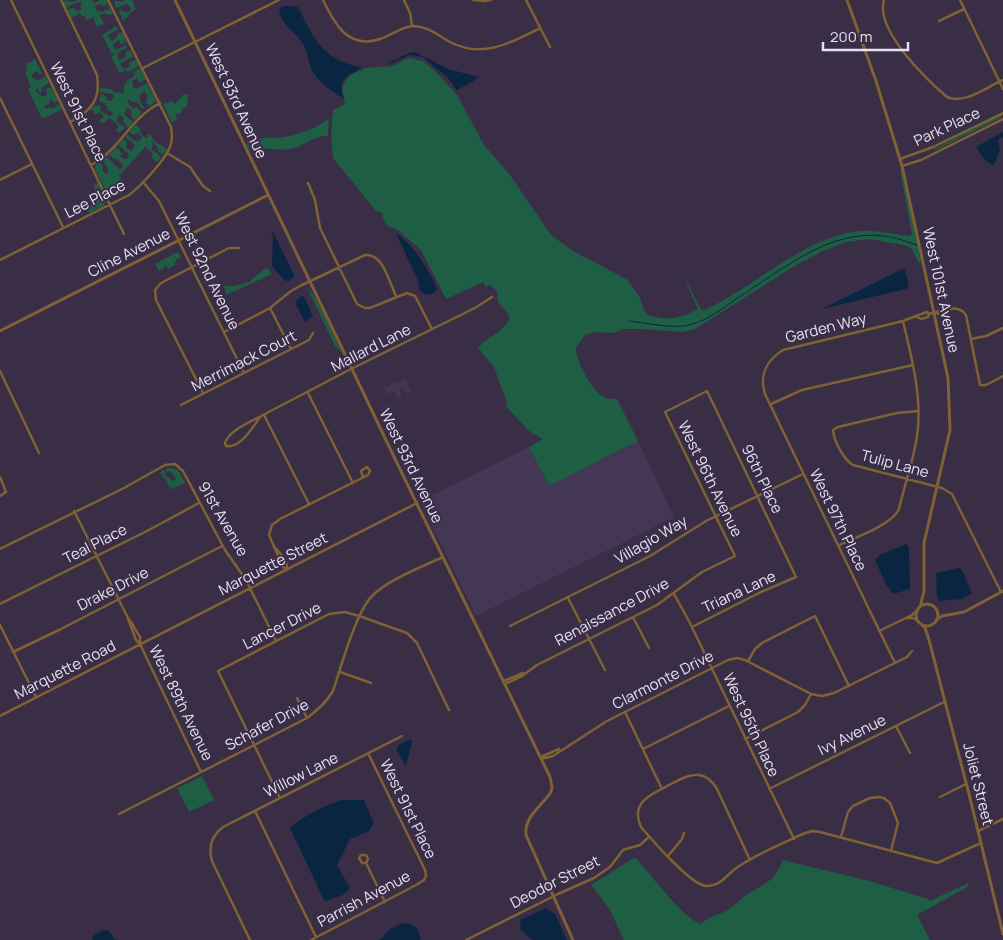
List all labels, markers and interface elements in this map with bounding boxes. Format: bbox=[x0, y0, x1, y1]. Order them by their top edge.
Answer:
scale bar bbox=[823, 20, 908, 52]
text: 200 m bbox=[830, 26, 873, 47]
street label: West 93rd Avenue bbox=[201, 40, 272, 162]
street label: West 91st Place bbox=[45, 58, 112, 165]
street label: Park Place bbox=[910, 102, 983, 151]
street label: Lee Place bbox=[61, 174, 129, 223]
street label: West 92nd Avenue bbox=[170, 208, 245, 333]
street label: Cline Avenue bbox=[84, 223, 174, 282]
street label: West 101st Avenue bbox=[918, 225, 965, 355]
street label: Garden Way bbox=[783, 307, 869, 348]
street label: Mallard Lane bbox=[327, 318, 415, 377]
street label: Merrimack Court bbox=[188, 325, 300, 396]
street label: West 93rd Avenue bbox=[375, 405, 448, 527]
street label: West 96th Avenue bbox=[673, 417, 748, 541]
street label: 96th Place bbox=[737, 441, 788, 517]
street label: Tulip Lane bbox=[859, 444, 932, 483]
street label: West 97th Place bbox=[805, 465, 872, 575]
street label: 91st Avenue bbox=[193, 477, 253, 560]
street label: Villagio Way bbox=[610, 510, 691, 569]
street label: Teal Place bbox=[59, 518, 130, 569]
street label: Marquette Street bbox=[215, 527, 331, 600]
street label: Drake Drive bbox=[73, 561, 152, 616]
street label: Triana Lane bbox=[698, 565, 779, 618]
street label: Renaissance Drive bbox=[551, 572, 673, 651]
street label: Lancer Drive bbox=[239, 597, 325, 654]
street label: Marquette Road bbox=[10, 635, 119, 704]
street label: West 89th Avenue bbox=[144, 642, 219, 764]
street label: Clarmonte Drive bbox=[609, 645, 717, 714]
street label: West 95th Place bbox=[718, 669, 785, 780]
street label: Schafer Drive bbox=[221, 694, 313, 755]
street label: Ivy Avenue bbox=[814, 709, 890, 760]
street label: Joliet Street bbox=[958, 740, 999, 827]
street label: Willow Lane bbox=[260, 747, 342, 802]
street label: West 91st Place bbox=[375, 755, 442, 862]
street label: Deodor Street bbox=[506, 850, 603, 913]
street label: Parrish Avenue bbox=[314, 865, 414, 932]

